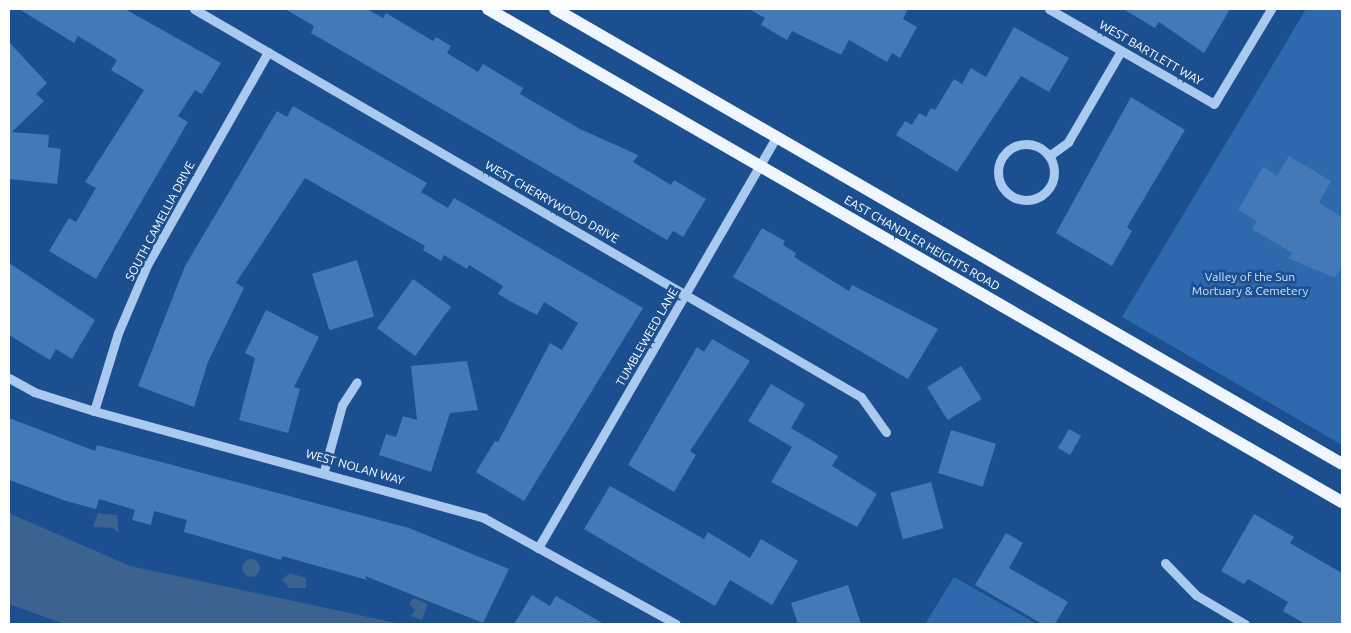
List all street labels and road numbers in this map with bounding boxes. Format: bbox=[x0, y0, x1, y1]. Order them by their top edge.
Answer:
street label: WEST BARTLETT WAY bbox=[1097, 17, 1205, 89]
street label: WEST CHERRYWOOD DRIVE bbox=[482, 158, 622, 246]
street label: SOUTH CAMELLIA DRIVE bbox=[122, 159, 198, 283]
street label: EAST CHANDLER HEIGHTS ROAD bbox=[842, 192, 1002, 294]
street label: TUMBLEWEED LANE bbox=[613, 285, 681, 389]
street label: WEST NOLAN WAY bbox=[304, 446, 406, 488]

